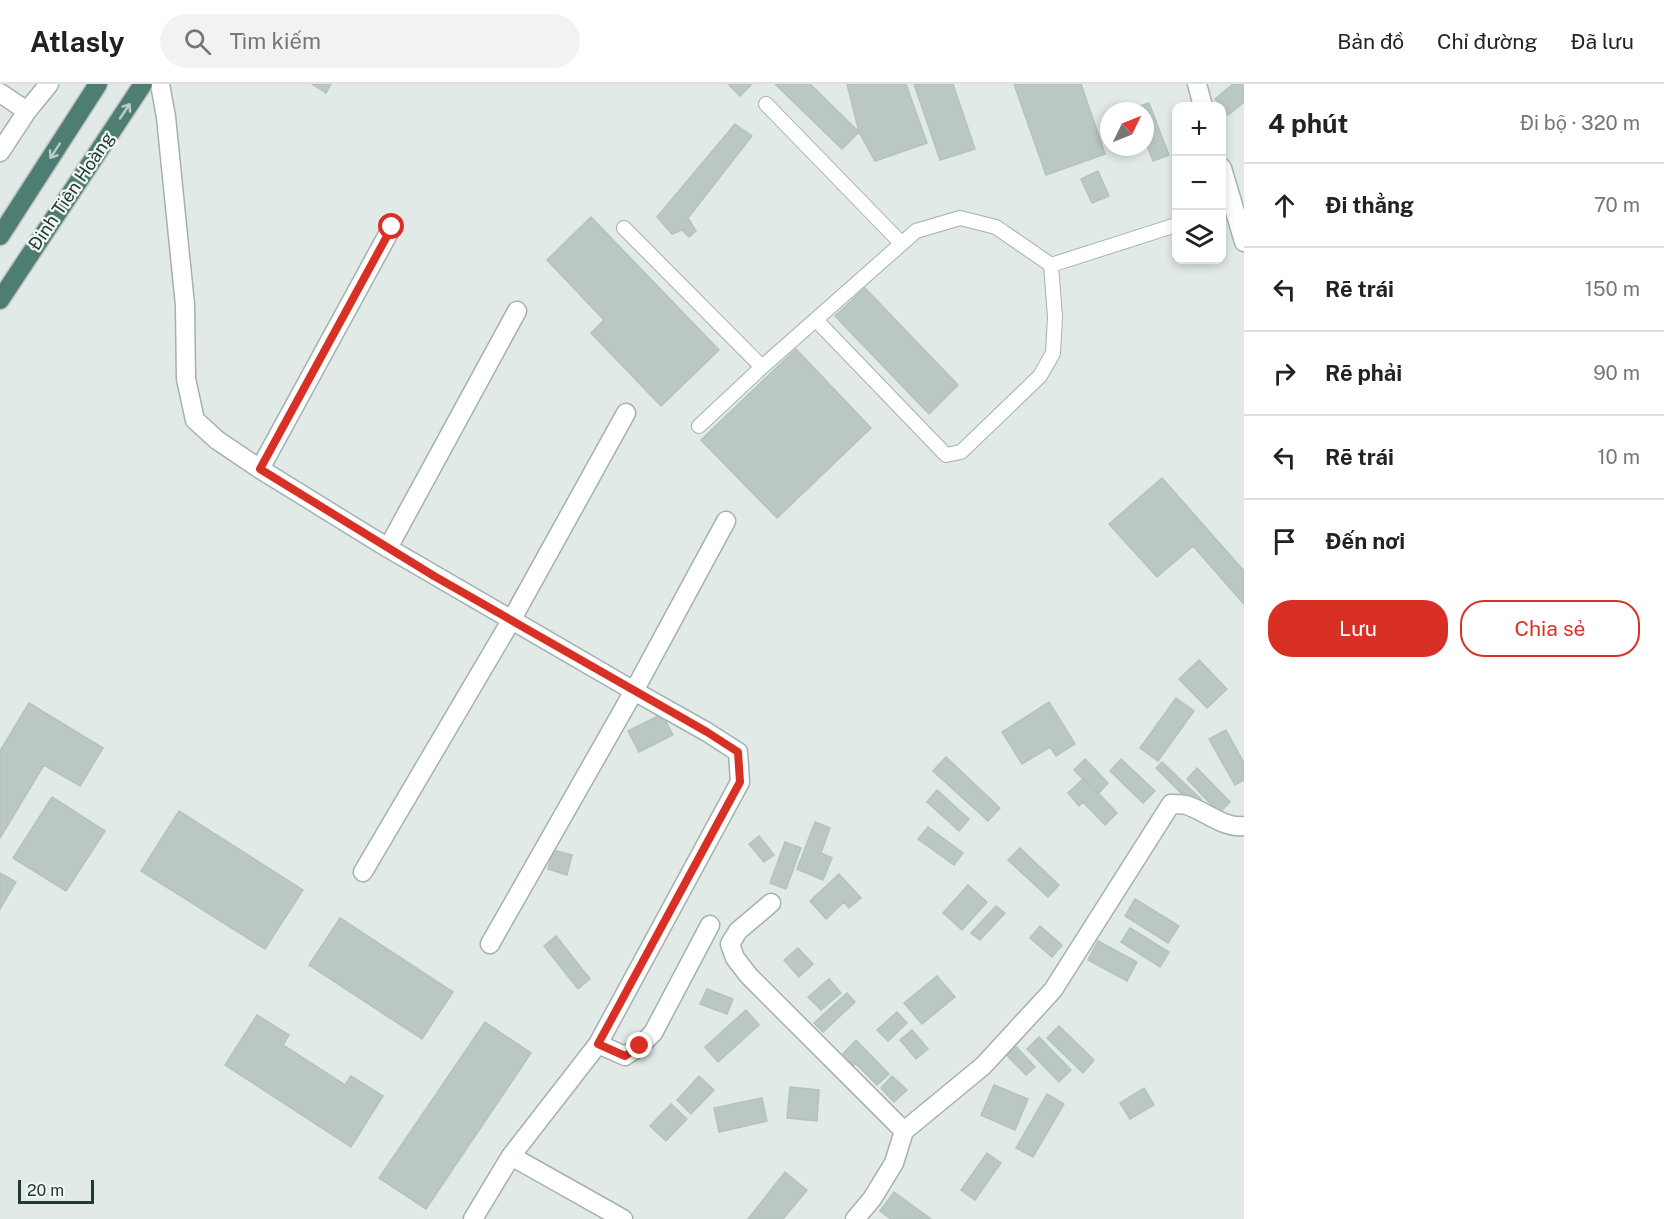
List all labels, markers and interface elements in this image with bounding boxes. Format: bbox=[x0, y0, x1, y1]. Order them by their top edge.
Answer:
search box bbox=[160, 14, 580, 68]
text: Atlasly bbox=[30, 25, 124, 58]
icon: search bbox=[181, 25, 214, 58]
text: Tìm kiếm bbox=[229, 28, 321, 54]
text: Bản đồ bbox=[1337, 29, 1404, 54]
text: Chỉ đường bbox=[1437, 29, 1538, 54]
text: Đã lưu bbox=[1571, 29, 1634, 54]
north arrow bbox=[1100, 102, 1154, 156]
map controls bbox=[1172, 102, 1226, 264]
button: + bbox=[1172, 102, 1226, 156]
one-way arrow bbox=[119, 103, 131, 119]
text: 4 phút bbox=[1268, 108, 1348, 139]
text: Đi bộ · 320 m bbox=[1520, 111, 1640, 135]
street label: Đinh Tiên Hoàng bbox=[24, 128, 118, 254]
one-way arrow bbox=[49, 142, 61, 159]
button: − bbox=[1172, 156, 1226, 210]
icon: ahead bbox=[1268, 189, 1301, 222]
text: Đi thẳng bbox=[1325, 192, 1414, 218]
text: 70 m bbox=[1594, 193, 1640, 217]
button: layers bbox=[1172, 210, 1226, 264]
route start bbox=[378, 213, 404, 239]
icon: left bbox=[1268, 273, 1301, 306]
text: Rẽ trái bbox=[1325, 276, 1394, 302]
text: 150 m bbox=[1585, 277, 1640, 301]
icon: right bbox=[1268, 357, 1301, 390]
text: Rẽ phải bbox=[1325, 360, 1402, 386]
text: 90 m bbox=[1593, 361, 1640, 385]
icon: left bbox=[1268, 441, 1301, 474]
text: Rẽ trái bbox=[1325, 444, 1394, 470]
text: 10 m bbox=[1597, 445, 1640, 469]
icon: arrive bbox=[1268, 525, 1301, 558]
text: Đến nơi bbox=[1325, 528, 1405, 554]
button: Lưu bbox=[1268, 600, 1448, 657]
button: Chia sẻ bbox=[1460, 600, 1640, 657]
route end bbox=[626, 1032, 652, 1058]
scale bar bbox=[18, 1177, 94, 1204]
text: 20 m bbox=[27, 1181, 64, 1200]

